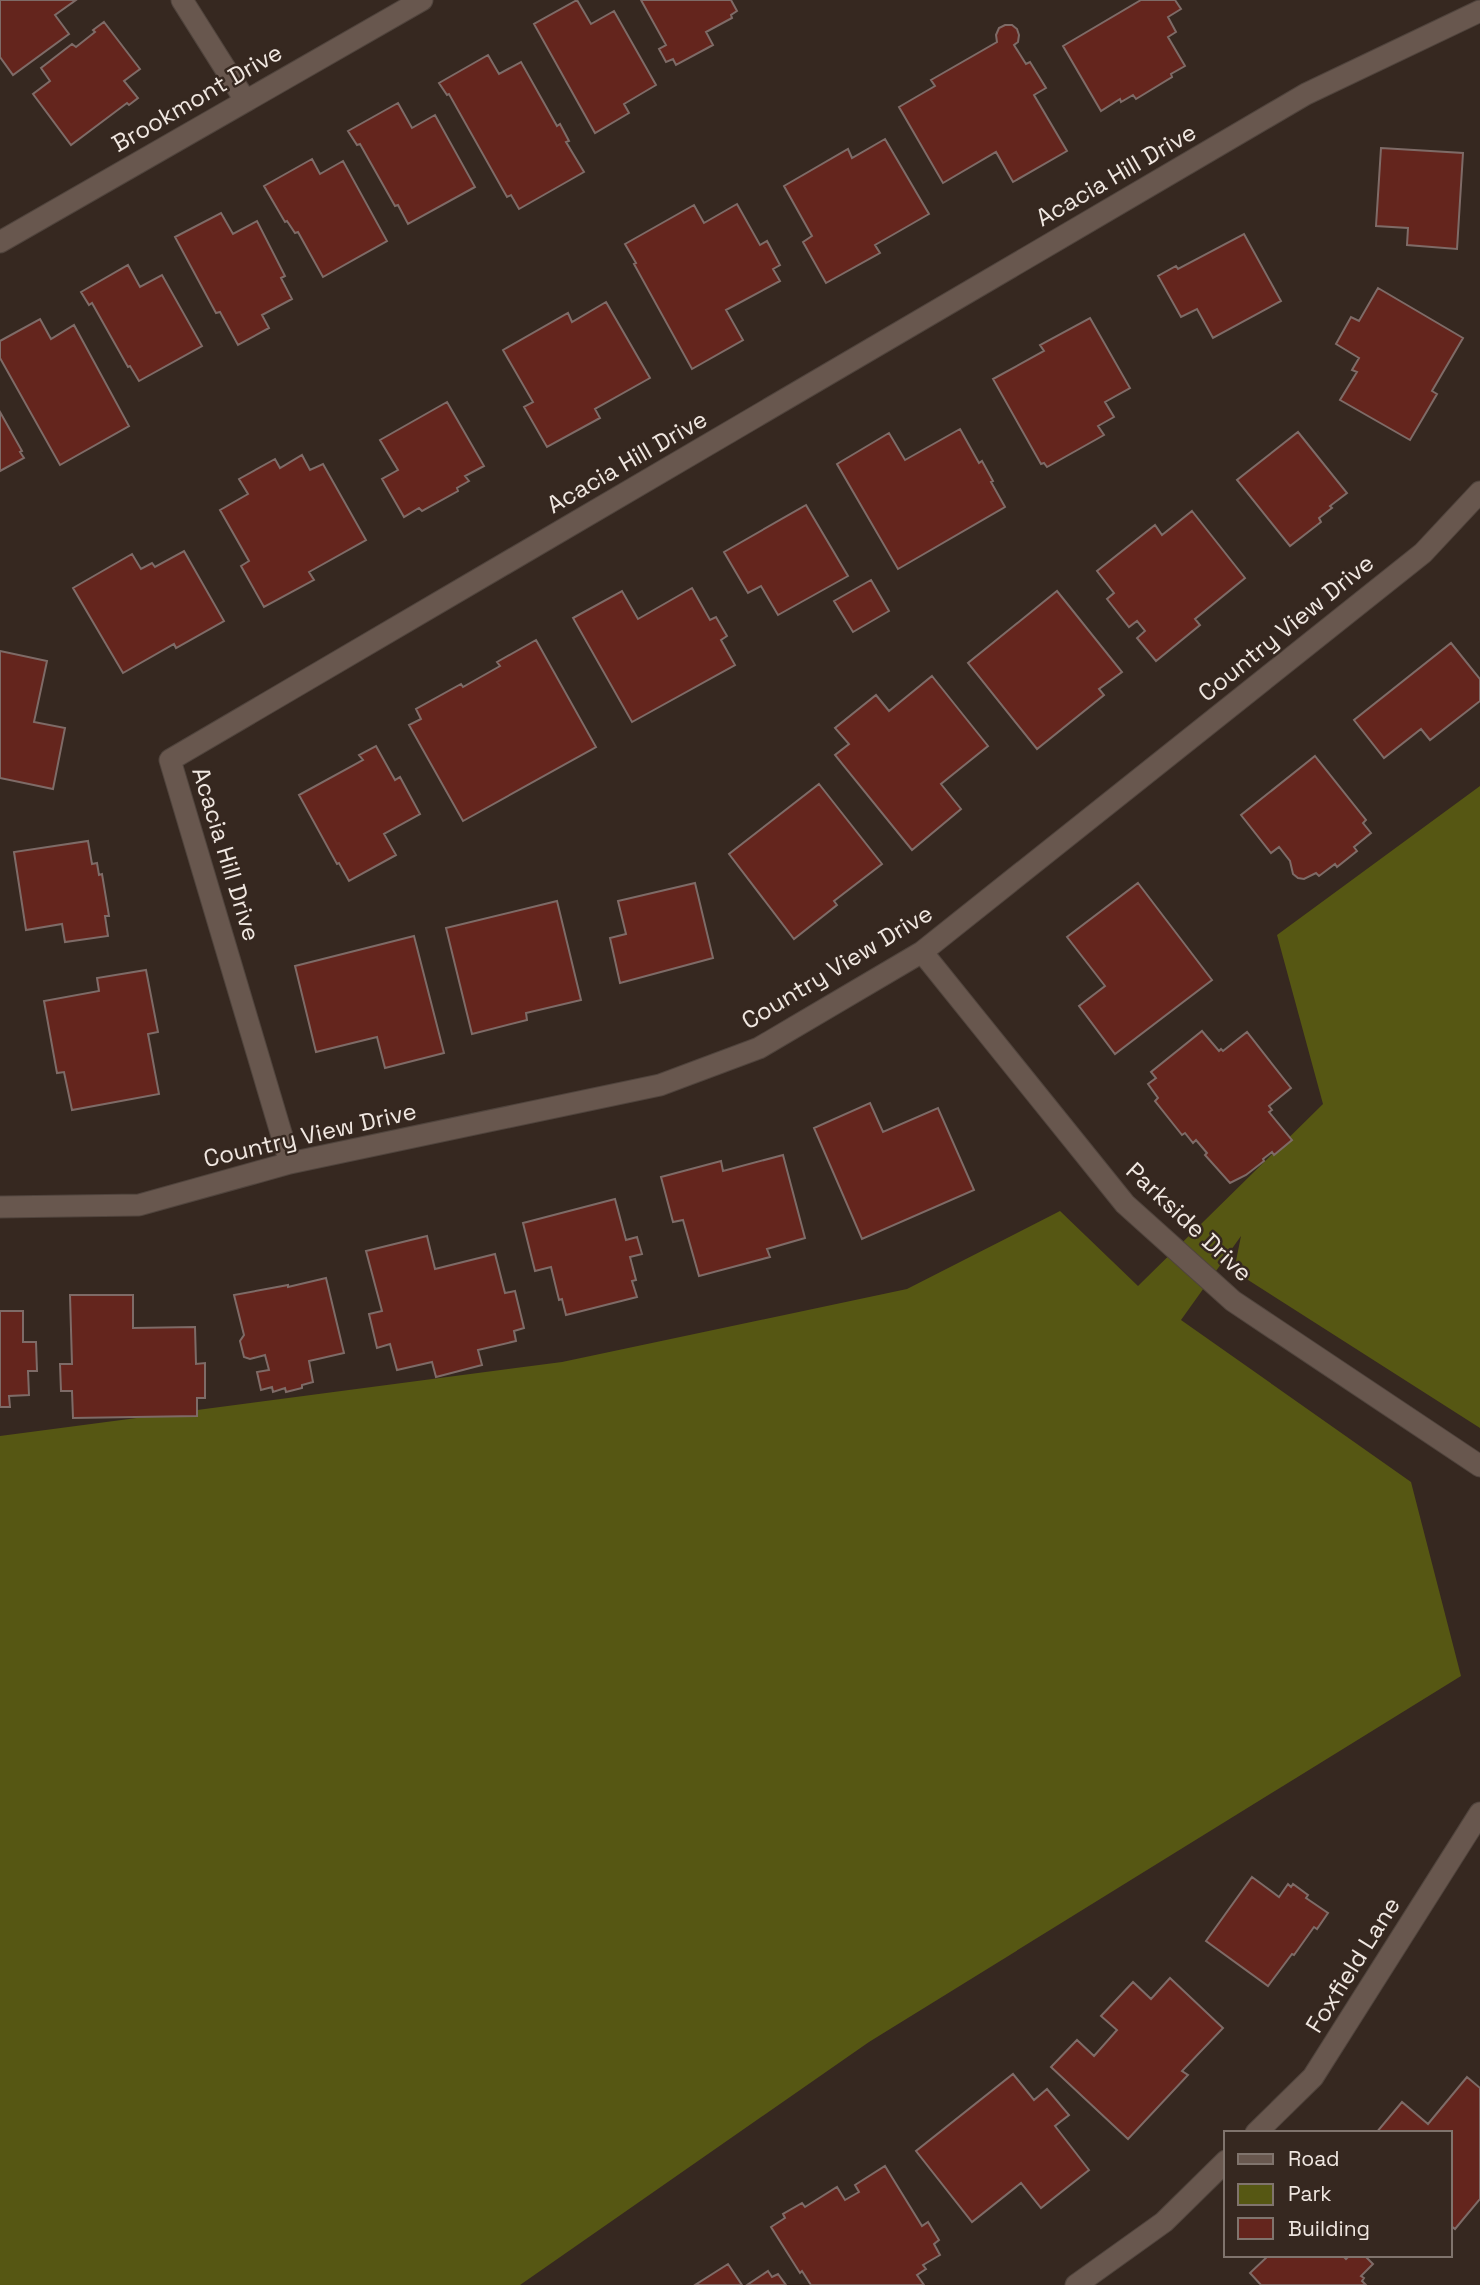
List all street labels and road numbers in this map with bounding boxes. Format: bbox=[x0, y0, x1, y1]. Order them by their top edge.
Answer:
street label: Brookmont Drive bbox=[106, 36, 287, 159]
street label: Acacia Hill Drive bbox=[1030, 116, 1202, 233]
street label: Acacia Hill Drive bbox=[541, 403, 713, 520]
street label: Country View Drive bbox=[1191, 547, 1380, 708]
street label: Acacia Hill Drive bbox=[185, 763, 268, 945]
street label: Country View Drive bbox=[736, 897, 938, 1036]
street label: Country View Drive bbox=[200, 1095, 419, 1174]
street label: Parkside Drive bbox=[1120, 1155, 1259, 1288]
street label: Foxfield Lane bbox=[1298, 1891, 1407, 2038]

